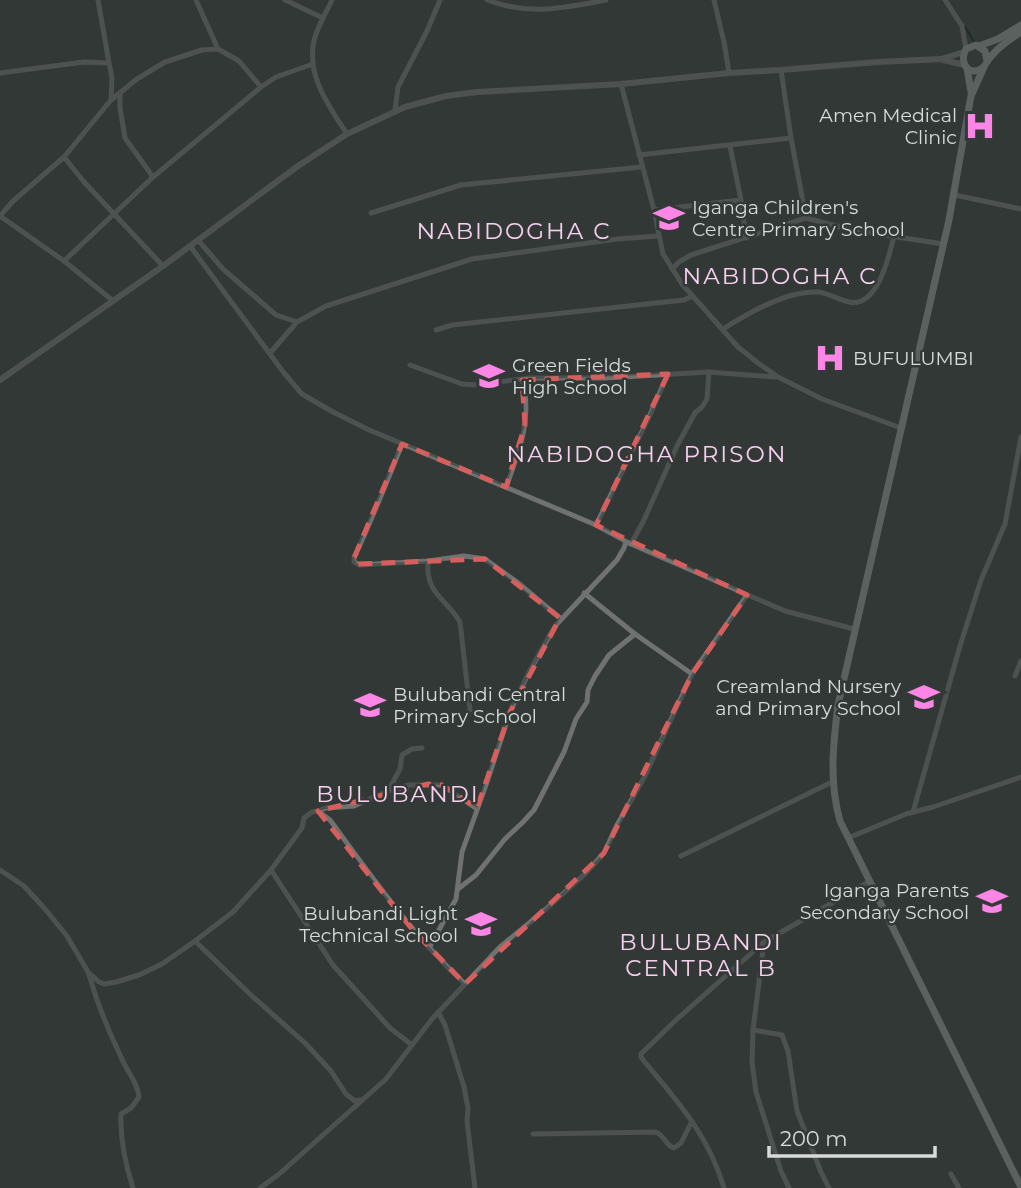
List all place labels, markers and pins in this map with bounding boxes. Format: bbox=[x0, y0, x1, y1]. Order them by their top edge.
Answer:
place label: Amen Medical Clinic bbox=[819, 104, 957, 149]
hospital icon: Amen Medical Clinic bbox=[963, 109, 997, 143]
place label: Iganga Children's Centre Primary School bbox=[692, 196, 905, 241]
school or university icon: Iganga Children's Centre Primary School bbox=[652, 201, 686, 235]
hospital icon: BUFULUMBI bbox=[813, 341, 847, 375]
place label: BUFULUMBI bbox=[853, 347, 974, 370]
place label: Green Fields High School bbox=[512, 354, 631, 399]
school or university icon: Green Fields High School bbox=[472, 359, 506, 393]
place label: Creamland Nursery and Primary School bbox=[715, 675, 902, 720]
school or university icon: Creamland Nursery and Primary School bbox=[907, 680, 941, 714]
place label: Bulubandi Central Primary School bbox=[393, 683, 566, 728]
school or university icon: Bulubandi Central Primary School bbox=[353, 688, 387, 722]
place label: Iganga Parents Secondary School bbox=[800, 879, 969, 924]
school or university icon: Iganga Parents Secondary School bbox=[975, 884, 1009, 918]
place label: Bulubandi Light Technical School bbox=[299, 902, 458, 947]
school or university icon: Bulubandi Light Technical School bbox=[464, 907, 498, 941]

